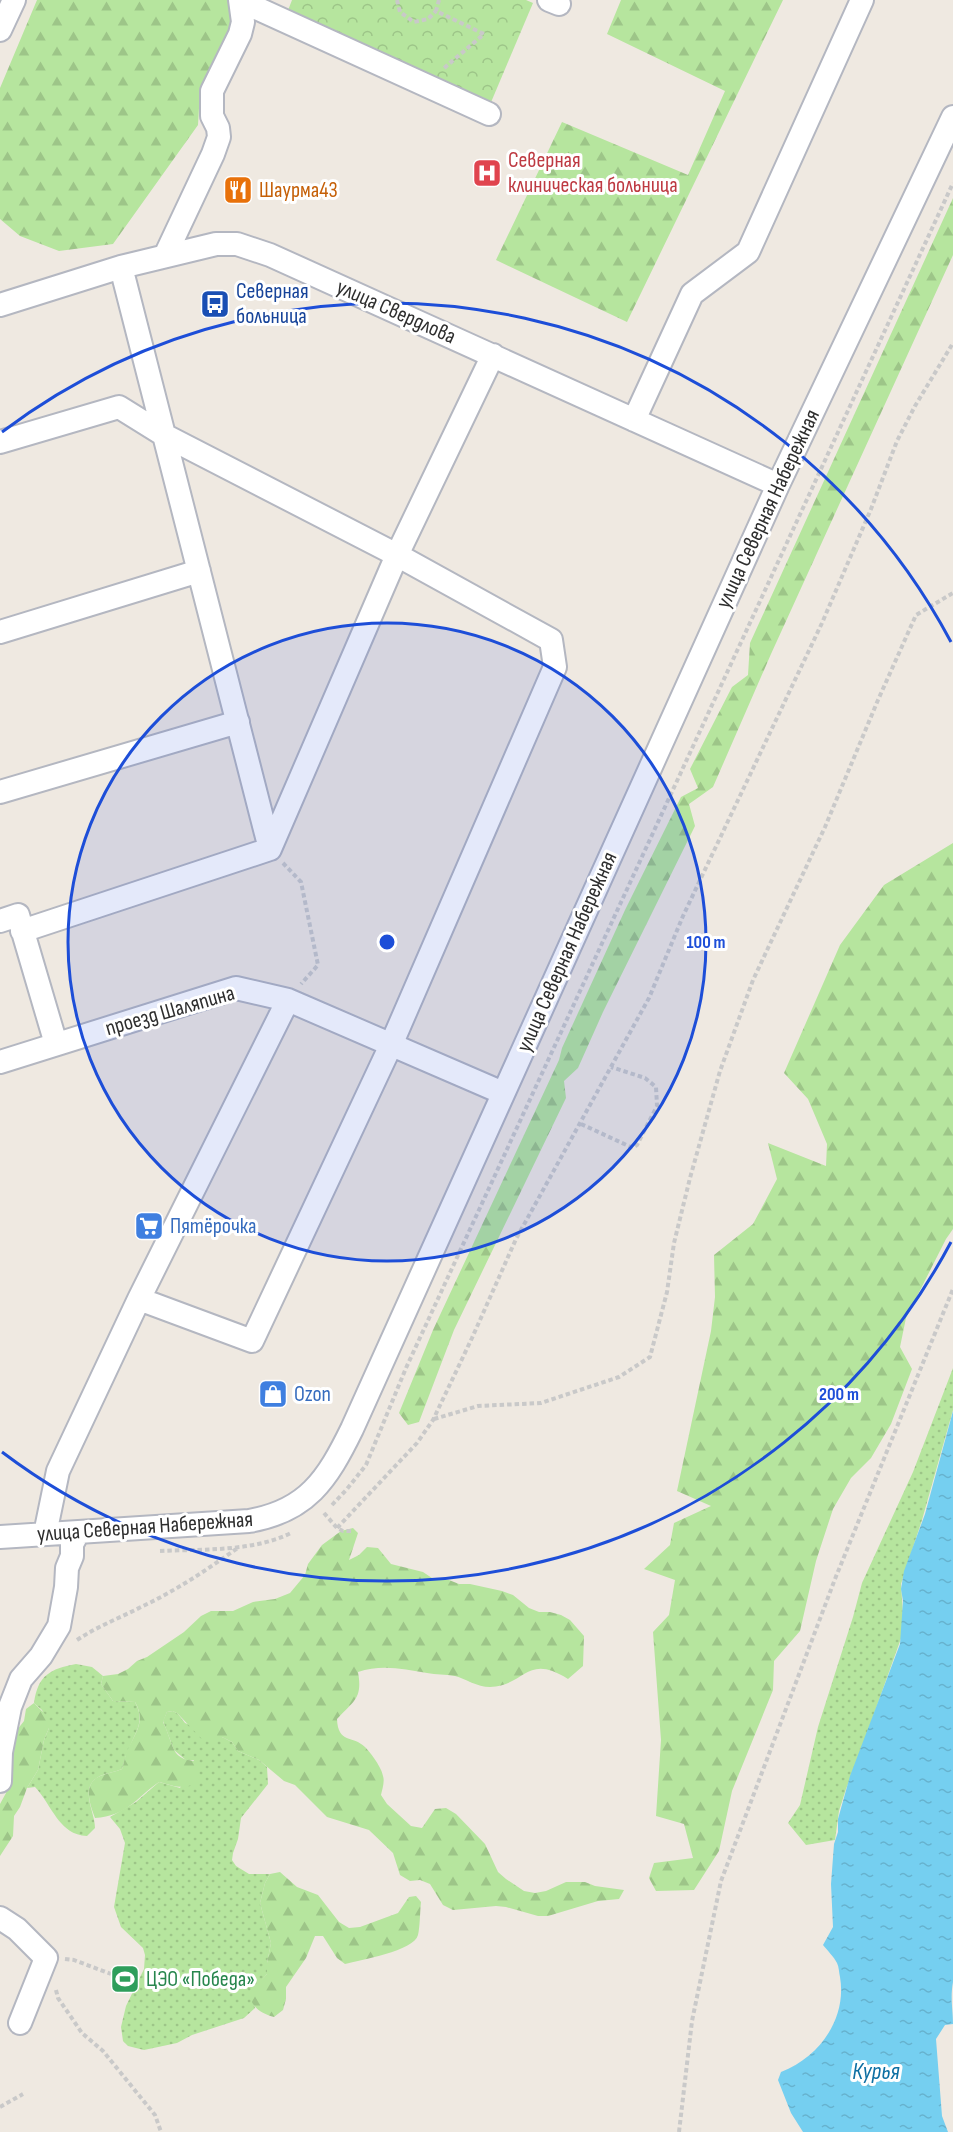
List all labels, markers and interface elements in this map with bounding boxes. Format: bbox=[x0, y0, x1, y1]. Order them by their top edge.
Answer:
place label: Северная клиническая больница bbox=[508, 147, 678, 199]
hospital icon: Северная клиническая больница bbox=[471, 157, 503, 189]
restaurant icon: Шаурма43 bbox=[222, 174, 254, 206]
place label: Шаурма43 bbox=[259, 177, 338, 204]
street label: улица Свердлова bbox=[332, 274, 460, 350]
place label: Северная больница bbox=[236, 278, 309, 330]
bus stop icon: Северная больница bbox=[199, 288, 231, 320]
street label: улица Северная Набережная bbox=[710, 405, 826, 613]
street label: улица Северная Набережная bbox=[511, 848, 623, 1056]
centre of rings bbox=[377, 932, 397, 952]
text: 100 m bbox=[687, 932, 726, 953]
street label: проезд Шаляпина bbox=[102, 980, 238, 1042]
supermarket icon: Пятёрочка bbox=[133, 1210, 165, 1242]
place label: Пятёрочка bbox=[170, 1213, 257, 1240]
shop icon: Ozon bbox=[257, 1378, 289, 1410]
place label: Ozon bbox=[294, 1381, 331, 1408]
text: 200 m bbox=[819, 1384, 859, 1405]
street label: улица Северная Набережная bbox=[36, 1506, 254, 1548]
sports icon: ЦЭО «Победа» bbox=[109, 1963, 141, 1995]
place label: ЦЭО «Победа» bbox=[146, 1966, 255, 1993]
water label: Курья bbox=[852, 2057, 900, 2086]

